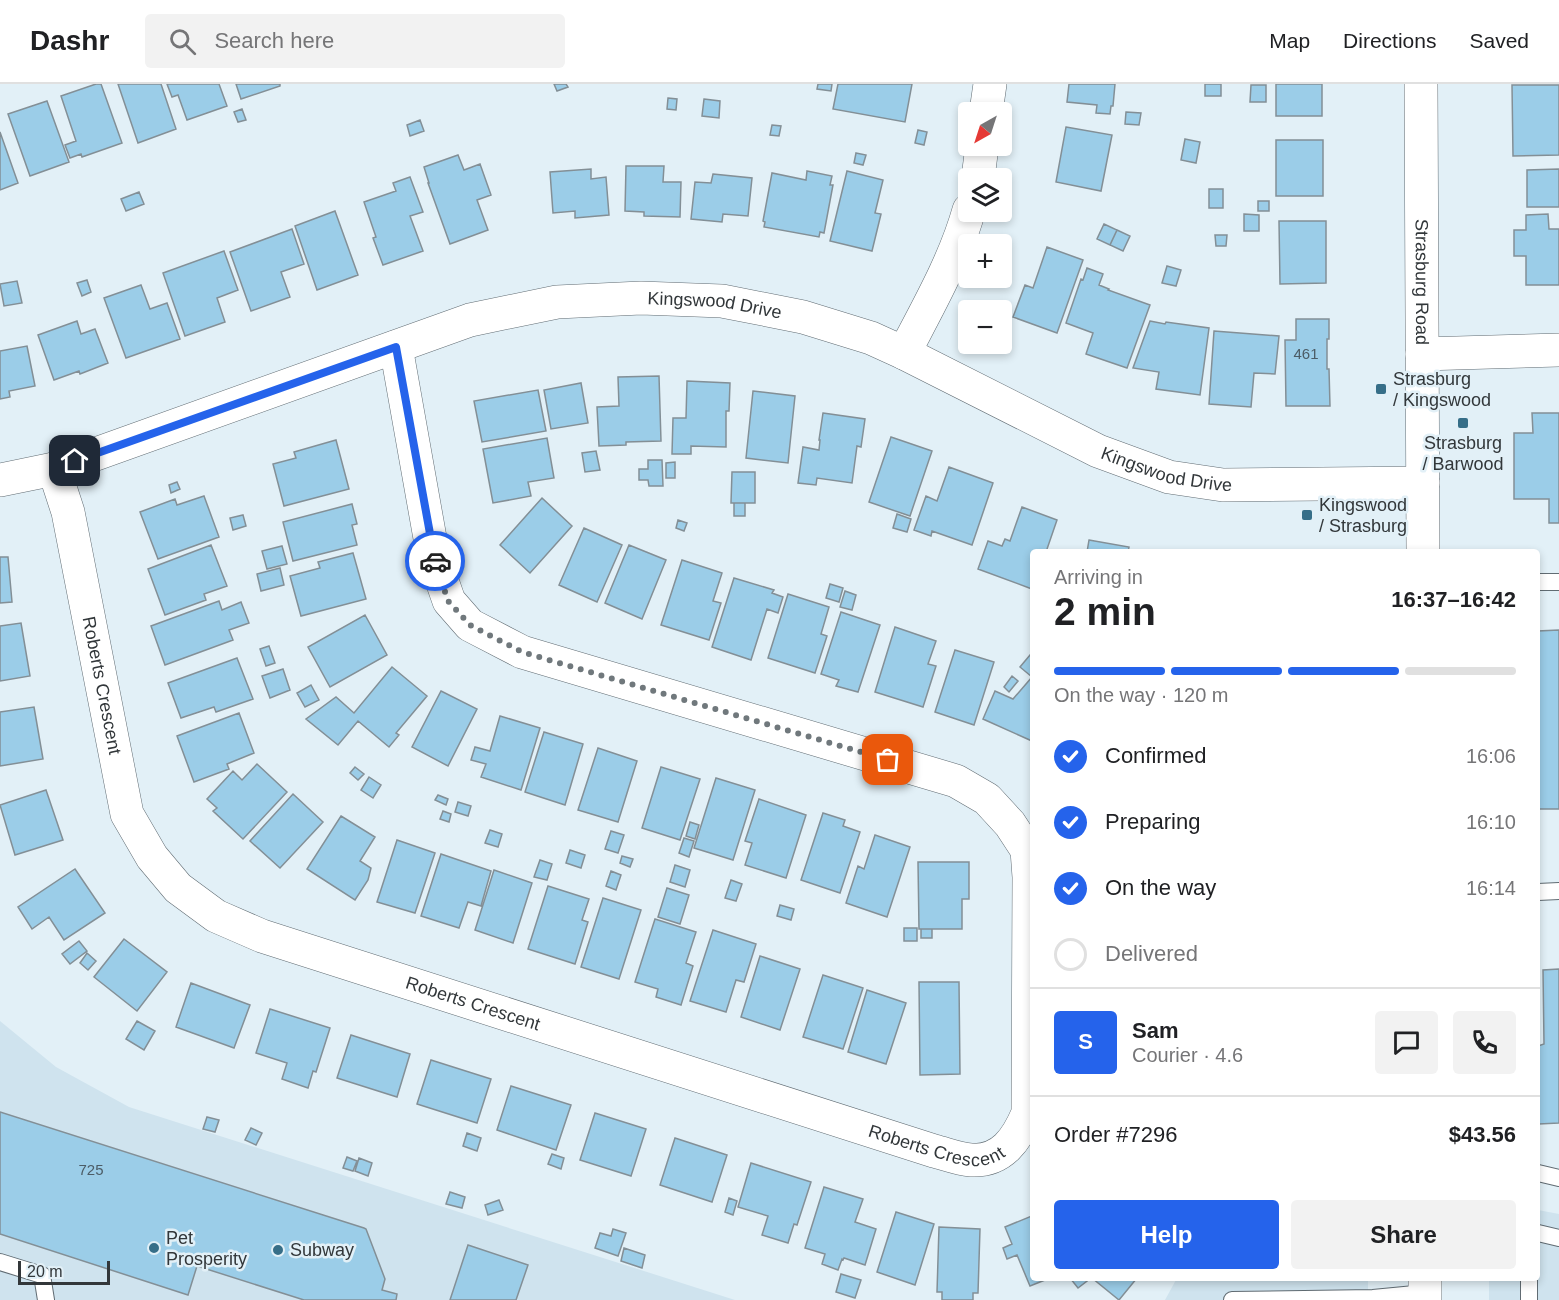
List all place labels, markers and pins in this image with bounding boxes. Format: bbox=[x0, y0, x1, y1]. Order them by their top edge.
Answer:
place label: Strasburg / Kingswood bbox=[1393, 369, 1491, 410]
marker: Strasburg / Kingswood bbox=[1374, 382, 1388, 396]
marker: Strasburg / Barwood bbox=[1456, 416, 1470, 430]
place label: Strasburg / Barwood bbox=[1422, 433, 1504, 474]
pin bbox=[49, 435, 100, 486]
place label: Kingswood / Strasburg bbox=[1319, 495, 1407, 536]
marker: Kingswood / Strasburg bbox=[1300, 508, 1314, 522]
pin bbox=[862, 734, 913, 785]
place label: Pet Prosperity bbox=[166, 1228, 247, 1269]
place label: Subway bbox=[290, 1240, 354, 1260]
marker: Pet Prosperity bbox=[147, 1241, 161, 1255]
marker: Subway bbox=[271, 1243, 285, 1257]

